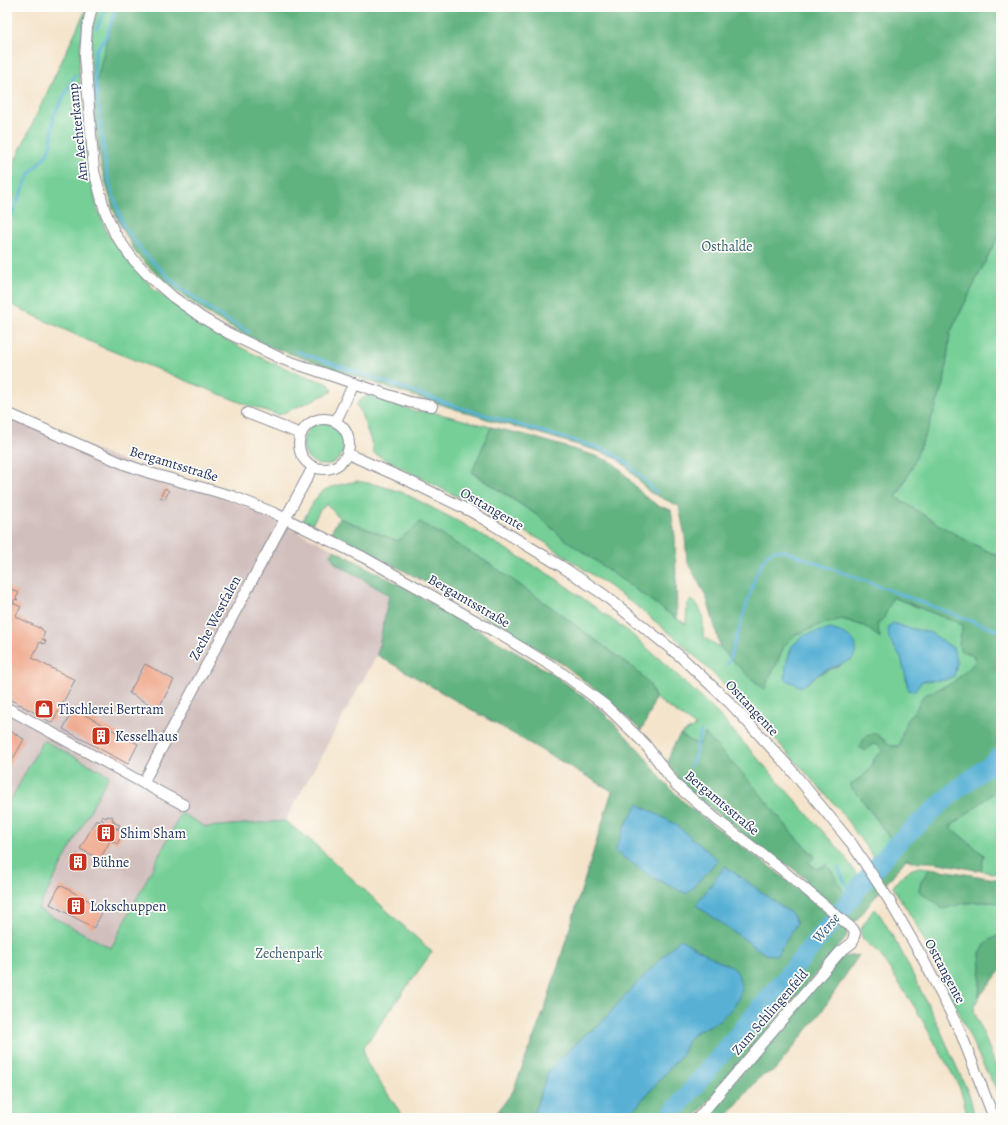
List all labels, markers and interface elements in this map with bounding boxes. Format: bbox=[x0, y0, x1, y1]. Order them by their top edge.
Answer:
street label: Am Aechterkamp bbox=[63, 82, 93, 183]
park label: Osthalde bbox=[701, 237, 753, 256]
street label: Bergamtsstraße bbox=[127, 442, 221, 486]
street label: Osttangente bbox=[457, 483, 527, 535]
street label: Bergamtsstraße bbox=[425, 570, 513, 632]
street label: Zeche Westfalen bbox=[185, 572, 245, 664]
street label: Osttangente bbox=[721, 676, 783, 740]
shop icon: Tischlerei Bertram bbox=[33, 698, 55, 720]
place label: Tischlerei Bertram bbox=[58, 700, 164, 719]
building icon: Kesselhaus bbox=[90, 725, 112, 747]
place label: Kesselhaus bbox=[115, 727, 178, 746]
street label: Bergamtsstraße bbox=[681, 766, 763, 840]
building icon: Shim Sham bbox=[95, 822, 117, 844]
place label: Shim Sham bbox=[120, 824, 186, 843]
building icon: Bühne bbox=[67, 851, 89, 873]
place label: Bühne bbox=[92, 853, 129, 872]
building icon: Lokschuppen bbox=[65, 895, 87, 917]
place label: Lokschuppen bbox=[90, 897, 167, 916]
water label: Werse bbox=[808, 908, 845, 947]
street label: Osttangente bbox=[920, 935, 970, 1007]
park label: Zechenpark bbox=[255, 944, 323, 963]
street label: Zum Schlingenfeld bbox=[727, 965, 813, 1059]

